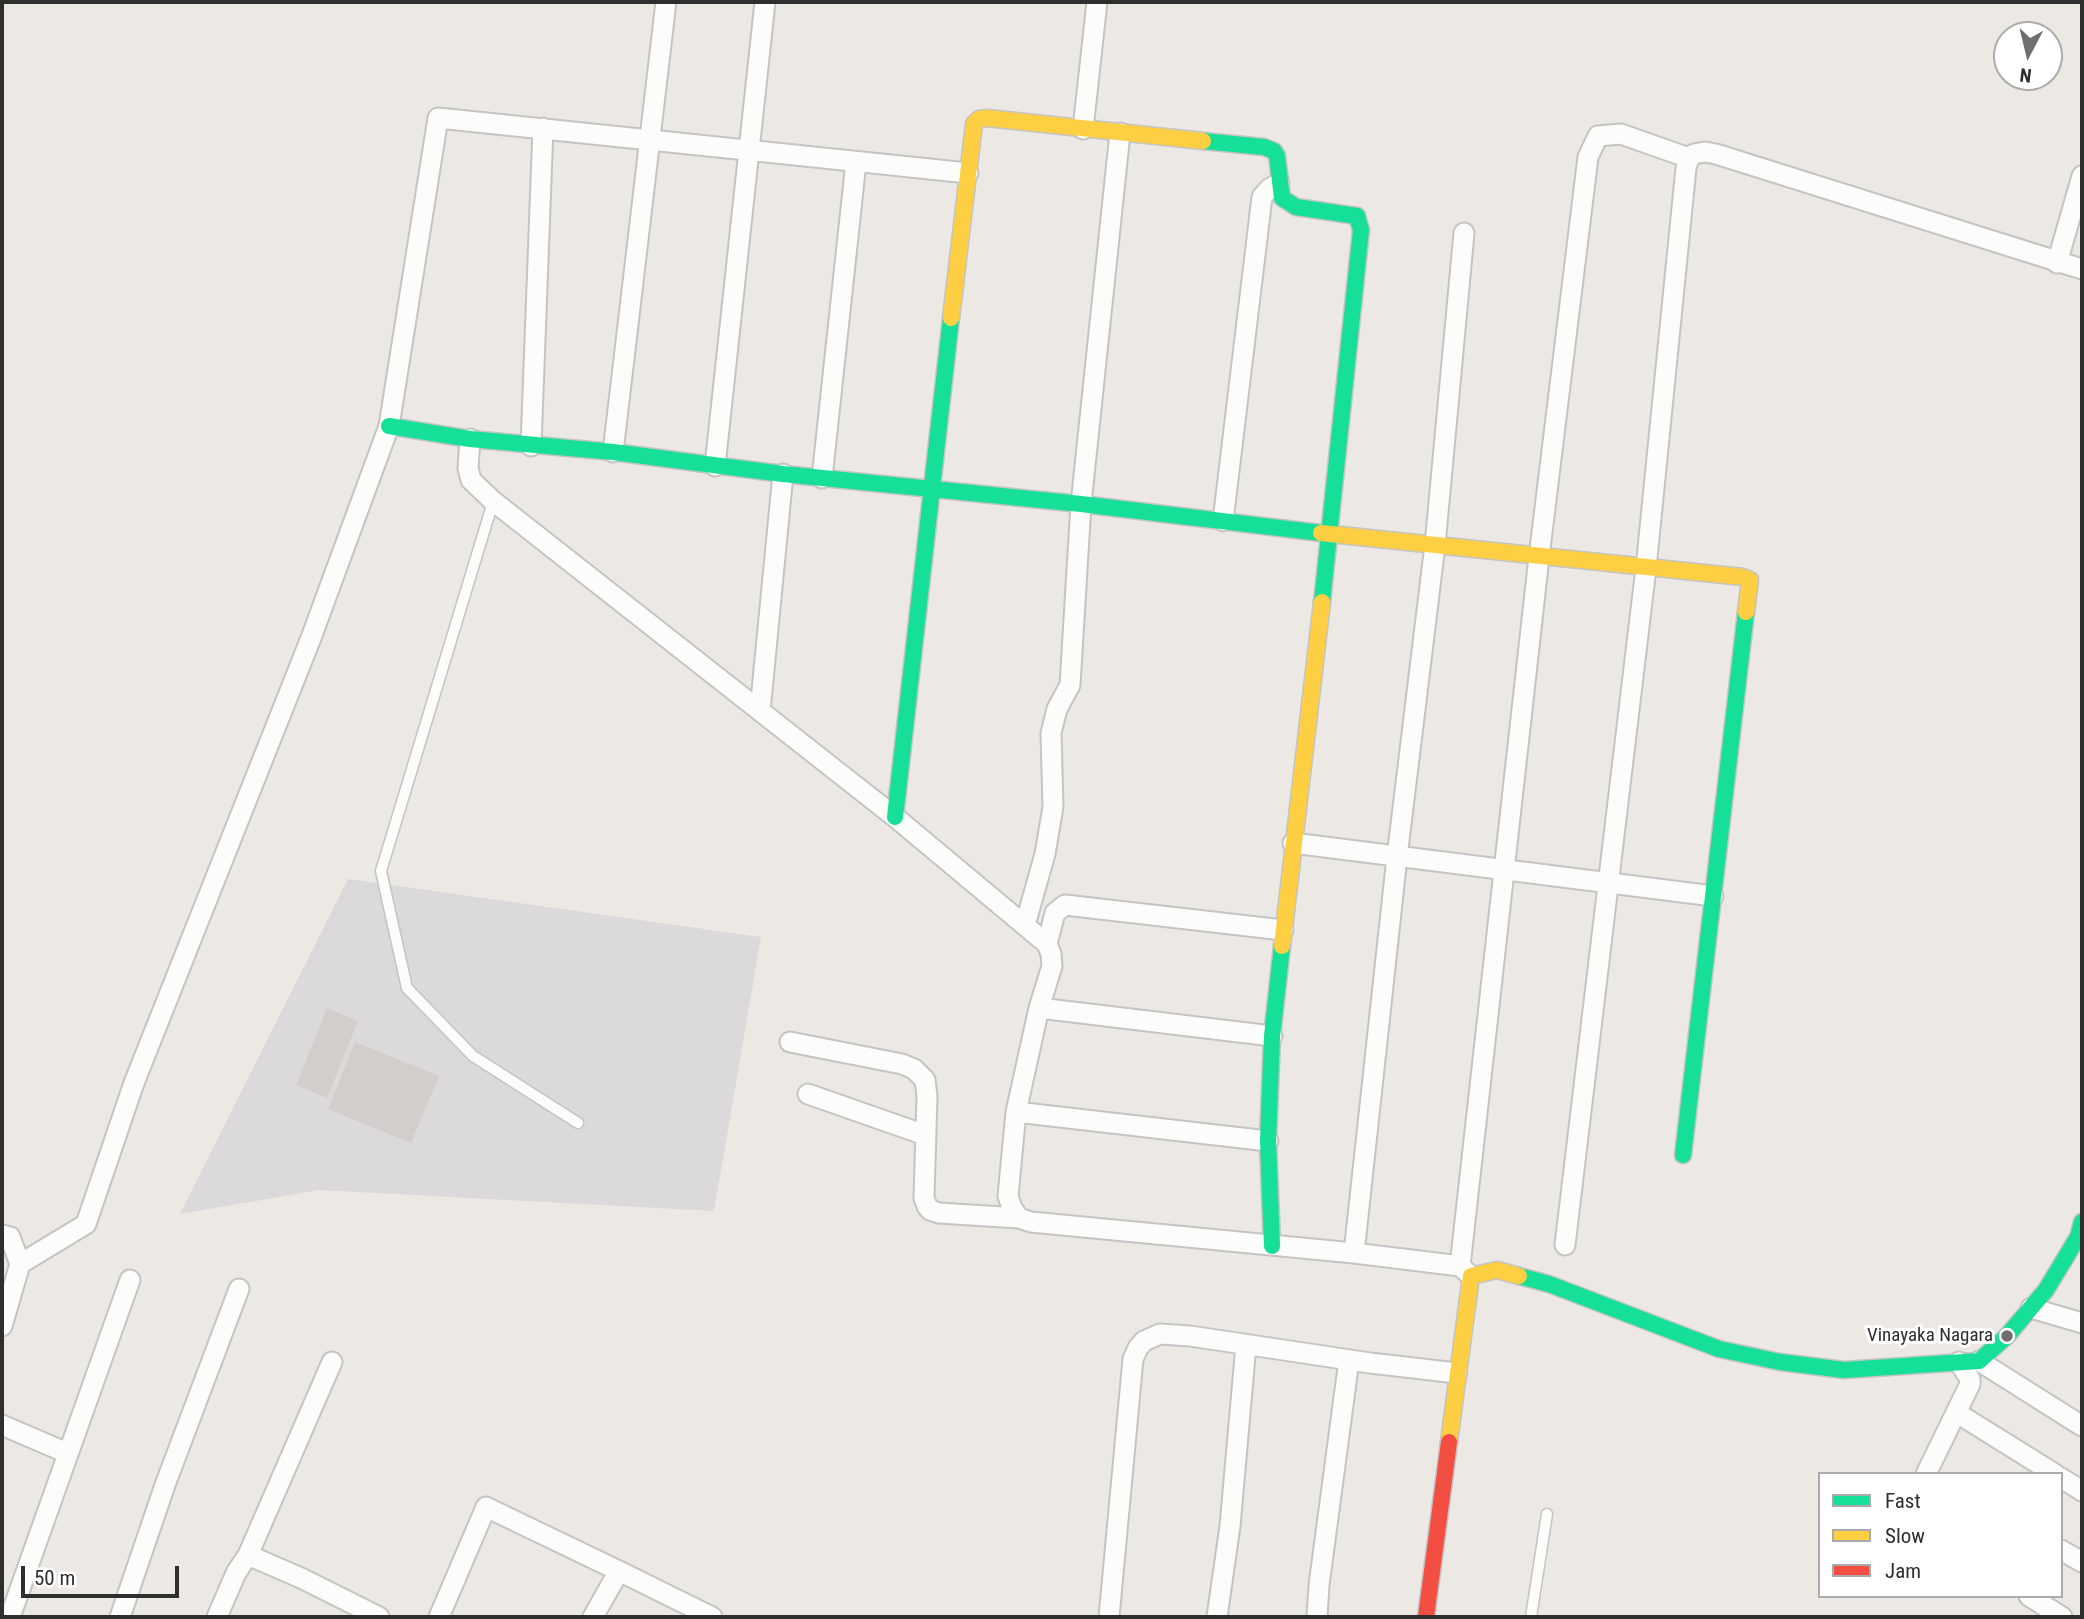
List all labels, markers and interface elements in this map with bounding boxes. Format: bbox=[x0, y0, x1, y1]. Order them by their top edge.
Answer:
north arrow bbox=[1993, 21, 2063, 91]
text: N bbox=[2018, 63, 2033, 87]
place label: Vinayaka Nagara bbox=[1867, 1325, 1993, 1347]
marker: Vinayaka Nagara bbox=[1999, 1328, 2015, 1344]
legend bbox=[1818, 1472, 2063, 1598]
text: Fast bbox=[1885, 1489, 1921, 1513]
text: Slow bbox=[1885, 1524, 1925, 1548]
scale bar bbox=[24, 1552, 182, 1596]
text: Jam bbox=[1885, 1559, 1921, 1583]
text: 50 m bbox=[34, 1566, 75, 1590]

